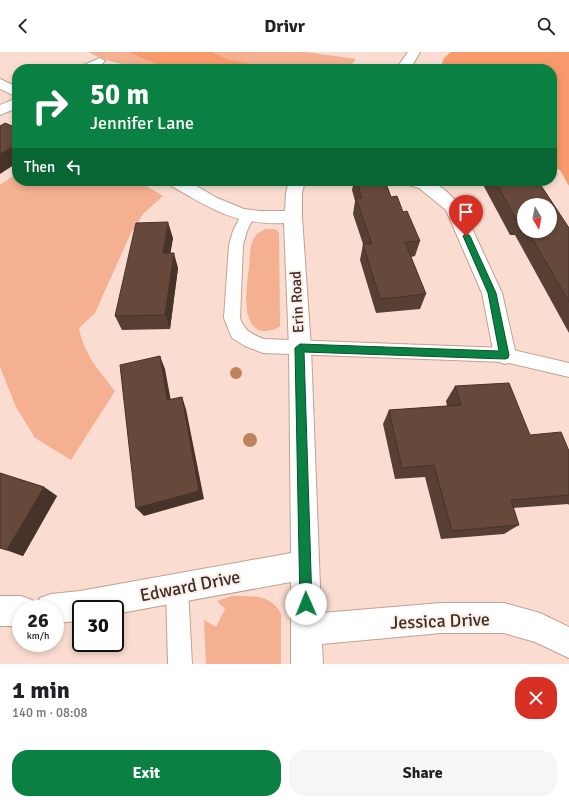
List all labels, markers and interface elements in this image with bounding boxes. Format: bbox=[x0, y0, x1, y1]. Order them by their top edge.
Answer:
icon: back bbox=[12, 15, 34, 37]
text: Drivr bbox=[264, 15, 305, 37]
icon: search bbox=[535, 15, 557, 37]
text: 50 m bbox=[90, 78, 149, 112]
icon: right bbox=[24, 80, 76, 132]
text: Jennifer Lane bbox=[90, 112, 194, 134]
icon: left bbox=[63, 156, 85, 178]
text: Then bbox=[24, 158, 55, 176]
pin bbox=[449, 195, 483, 236]
north arrow bbox=[517, 198, 557, 238]
map controls bbox=[517, 198, 557, 238]
icon: arrive bbox=[455, 201, 477, 223]
street label: Erin Road bbox=[286, 271, 308, 333]
street label: Edward Drive bbox=[138, 565, 242, 607]
position arrow bbox=[285, 583, 327, 625]
speed limit sign: 30 bbox=[72, 600, 124, 652]
text: 26 bbox=[27, 608, 49, 633]
street label: Jessica Drive bbox=[390, 608, 490, 634]
text: km/h bbox=[27, 630, 49, 642]
text: 1 min bbox=[12, 675, 70, 705]
button: close bbox=[515, 677, 557, 719]
text: 140 m · 08:08 bbox=[12, 705, 88, 721]
button: Exit bbox=[12, 750, 281, 796]
button: Share bbox=[289, 750, 557, 796]

